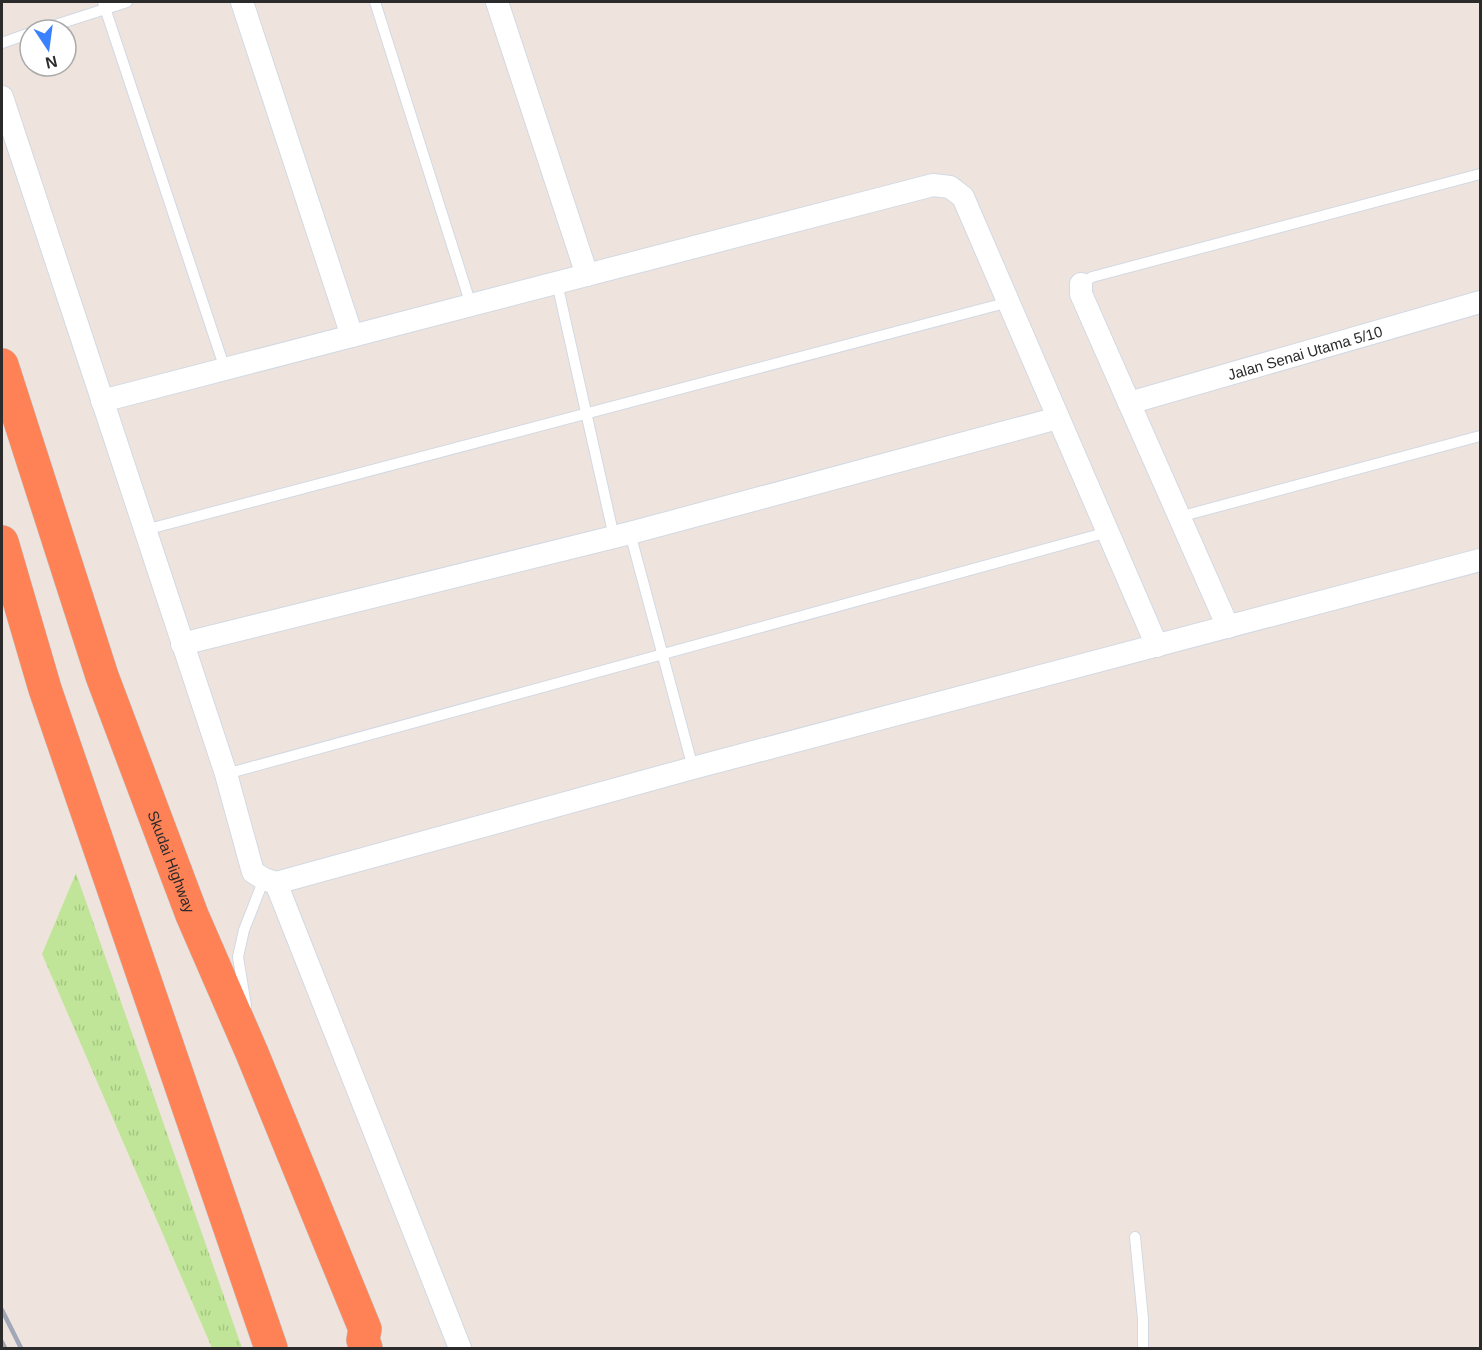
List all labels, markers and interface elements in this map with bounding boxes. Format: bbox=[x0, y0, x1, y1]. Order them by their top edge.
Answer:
north arrow bbox=[18, 18, 78, 78]
text: N bbox=[44, 53, 59, 72]
street label: Jalan Senai Utama 5/10 bbox=[1226, 322, 1384, 383]
street label: Skudai Highway bbox=[145, 808, 199, 915]

